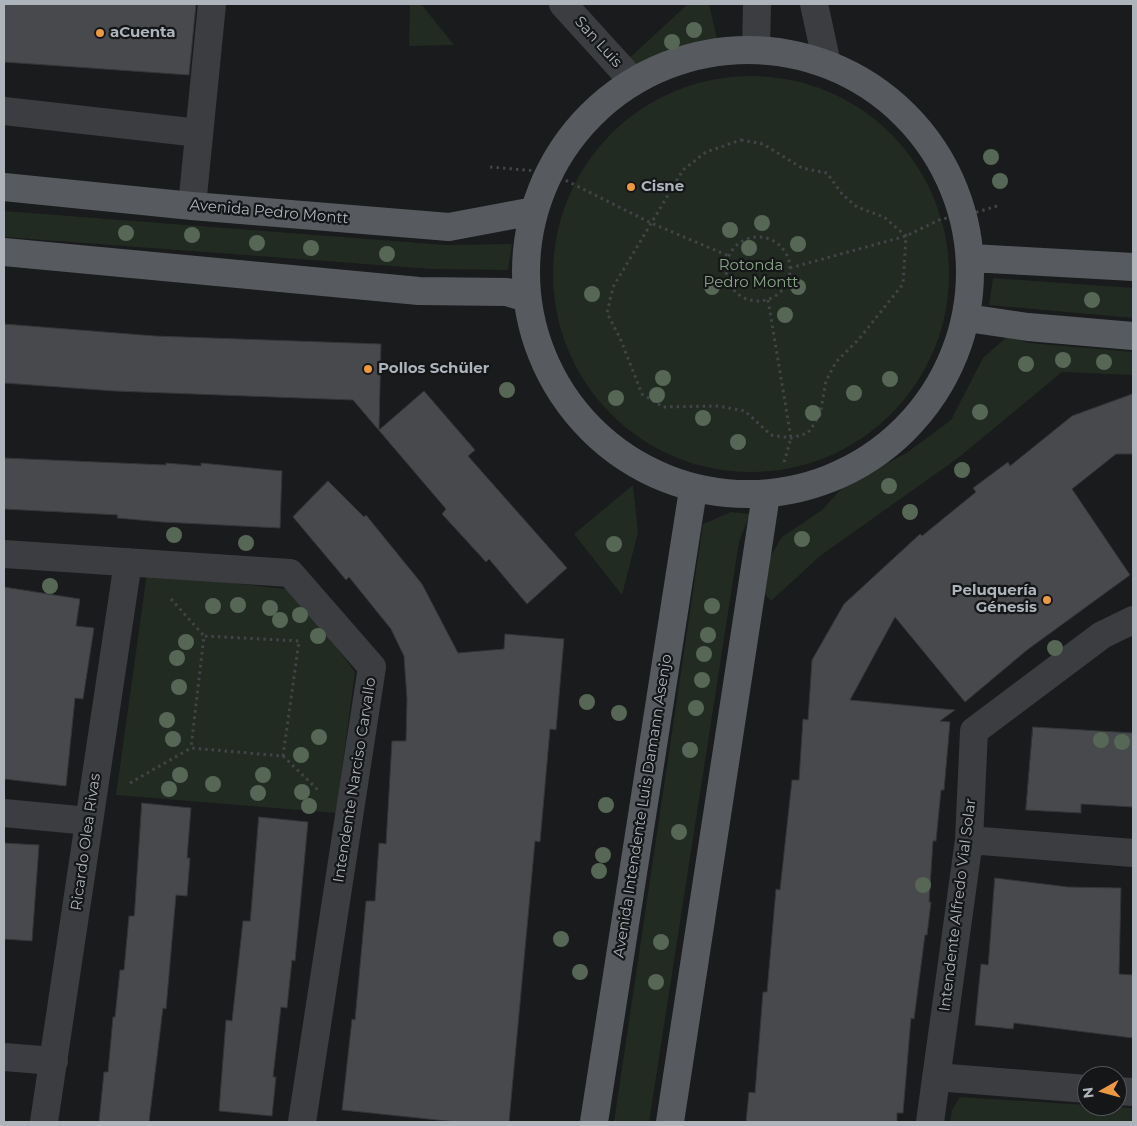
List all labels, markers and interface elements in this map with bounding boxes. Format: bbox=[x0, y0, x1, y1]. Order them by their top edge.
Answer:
street label: San Luis bbox=[570, 13, 626, 71]
place label: aCuenta bbox=[110, 24, 176, 42]
marker: aCuenta bbox=[94, 27, 106, 39]
place label: Cisne bbox=[641, 178, 684, 196]
marker: Cisne bbox=[625, 181, 637, 193]
street label: Avenida Pedro Montt bbox=[189, 196, 349, 228]
park label: Rotonda Pedro Montt bbox=[704, 257, 798, 292]
place label: Pollos Schüler bbox=[378, 360, 489, 378]
marker: Pollos Schüler bbox=[362, 363, 374, 375]
place label: Peluquería Génesis bbox=[952, 582, 1037, 617]
marker: Peluquería Génesis bbox=[1041, 594, 1053, 606]
street label: Avenida Intendente Luis Damann Asenjo bbox=[610, 653, 676, 959]
street label: Intendente Narciso Carvallo bbox=[330, 676, 380, 884]
street label: Ricardo Olea Rivas bbox=[67, 772, 105, 912]
street label: Intendente Alfredo Vial Solar bbox=[936, 797, 980, 1013]
north arrow bbox=[1077, 1066, 1127, 1116]
text: N bbox=[1078, 1086, 1098, 1099]

